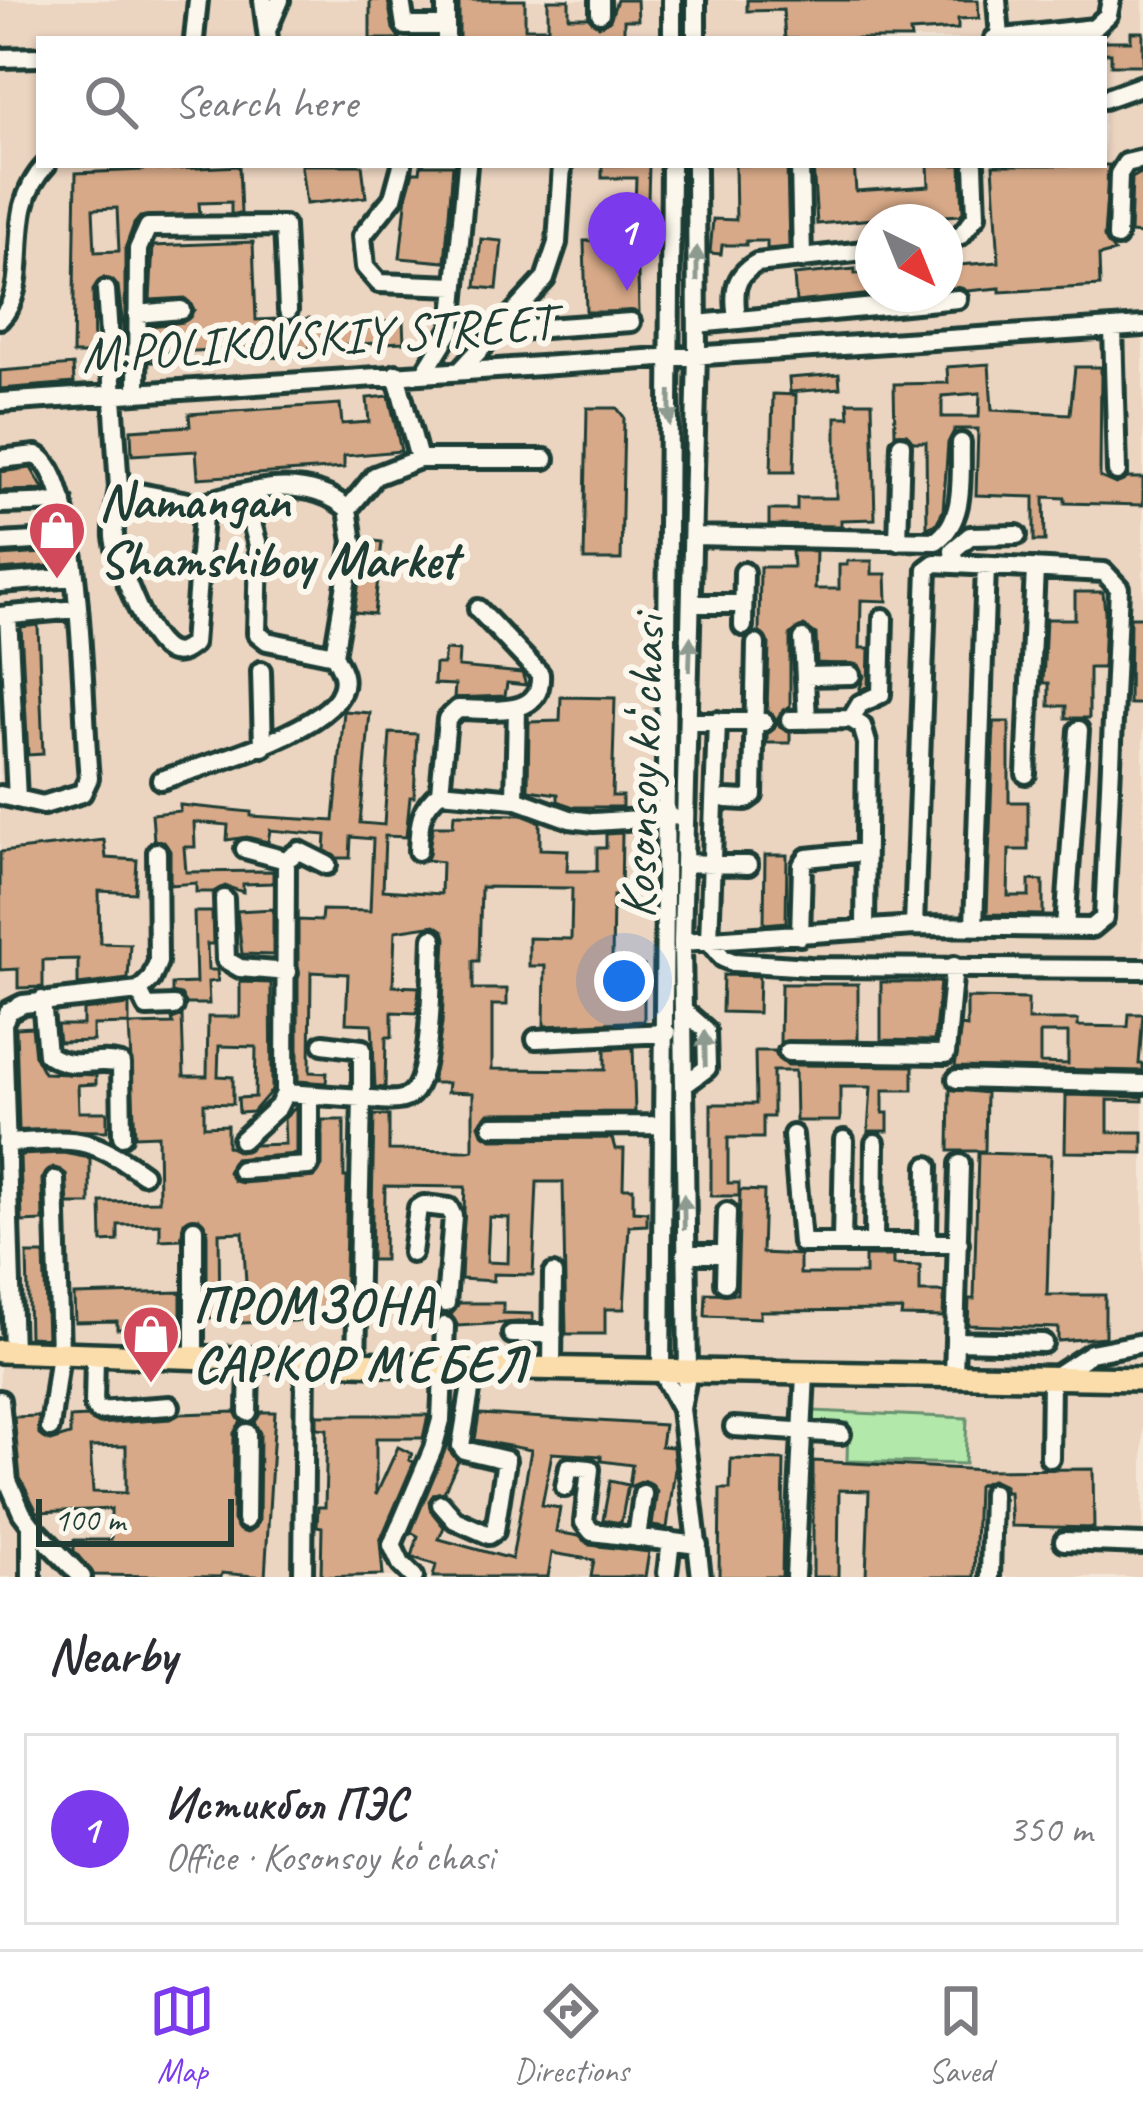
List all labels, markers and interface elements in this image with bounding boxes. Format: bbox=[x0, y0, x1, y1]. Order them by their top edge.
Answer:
search box bbox=[36, 36, 1107, 168]
icon: search bbox=[78, 69, 144, 135]
text: Search here bbox=[174, 74, 357, 131]
pin: 1 bbox=[588, 192, 666, 291]
north arrow bbox=[855, 204, 963, 312]
one-way arrow bbox=[687, 244, 707, 282]
street label: M.POLIKOVSKIY STREET bbox=[79, 289, 567, 386]
one-way arrow bbox=[661, 390, 680, 428]
place label: Namangan Shamshiboy Market bbox=[99, 469, 465, 592]
shop icon: Namangan Shamshiboy Market bbox=[26, 499, 88, 581]
street label: Kosonsoy koʻchasi bbox=[605, 609, 679, 919]
one-way arrow bbox=[680, 634, 699, 672]
your location bbox=[594, 951, 654, 1011]
one-way arrow bbox=[696, 1029, 715, 1067]
one-way arrow bbox=[674, 1192, 694, 1230]
place label: ПРОМЗОНА САРКОР МЕБЕЛ bbox=[193, 1273, 531, 1396]
shop icon: ПРОМЗОНА САРКОР МЕБЕЛ bbox=[120, 1303, 182, 1385]
scale bar bbox=[36, 1493, 234, 1546]
text: 100 m bbox=[54, 1499, 125, 1541]
text: Nearby bbox=[48, 1623, 176, 1687]
text: Истикбол ПЭС bbox=[165, 1776, 407, 1833]
text: 1 bbox=[81, 1805, 99, 1854]
text: 350 m bbox=[1008, 1805, 1092, 1854]
text: Office · Kosonsoy koʻchasi bbox=[165, 1833, 494, 1882]
tab: Map bbox=[149, 1978, 215, 2092]
tab: Directions bbox=[514, 1978, 629, 2092]
tab: Saved bbox=[928, 1978, 994, 2092]

